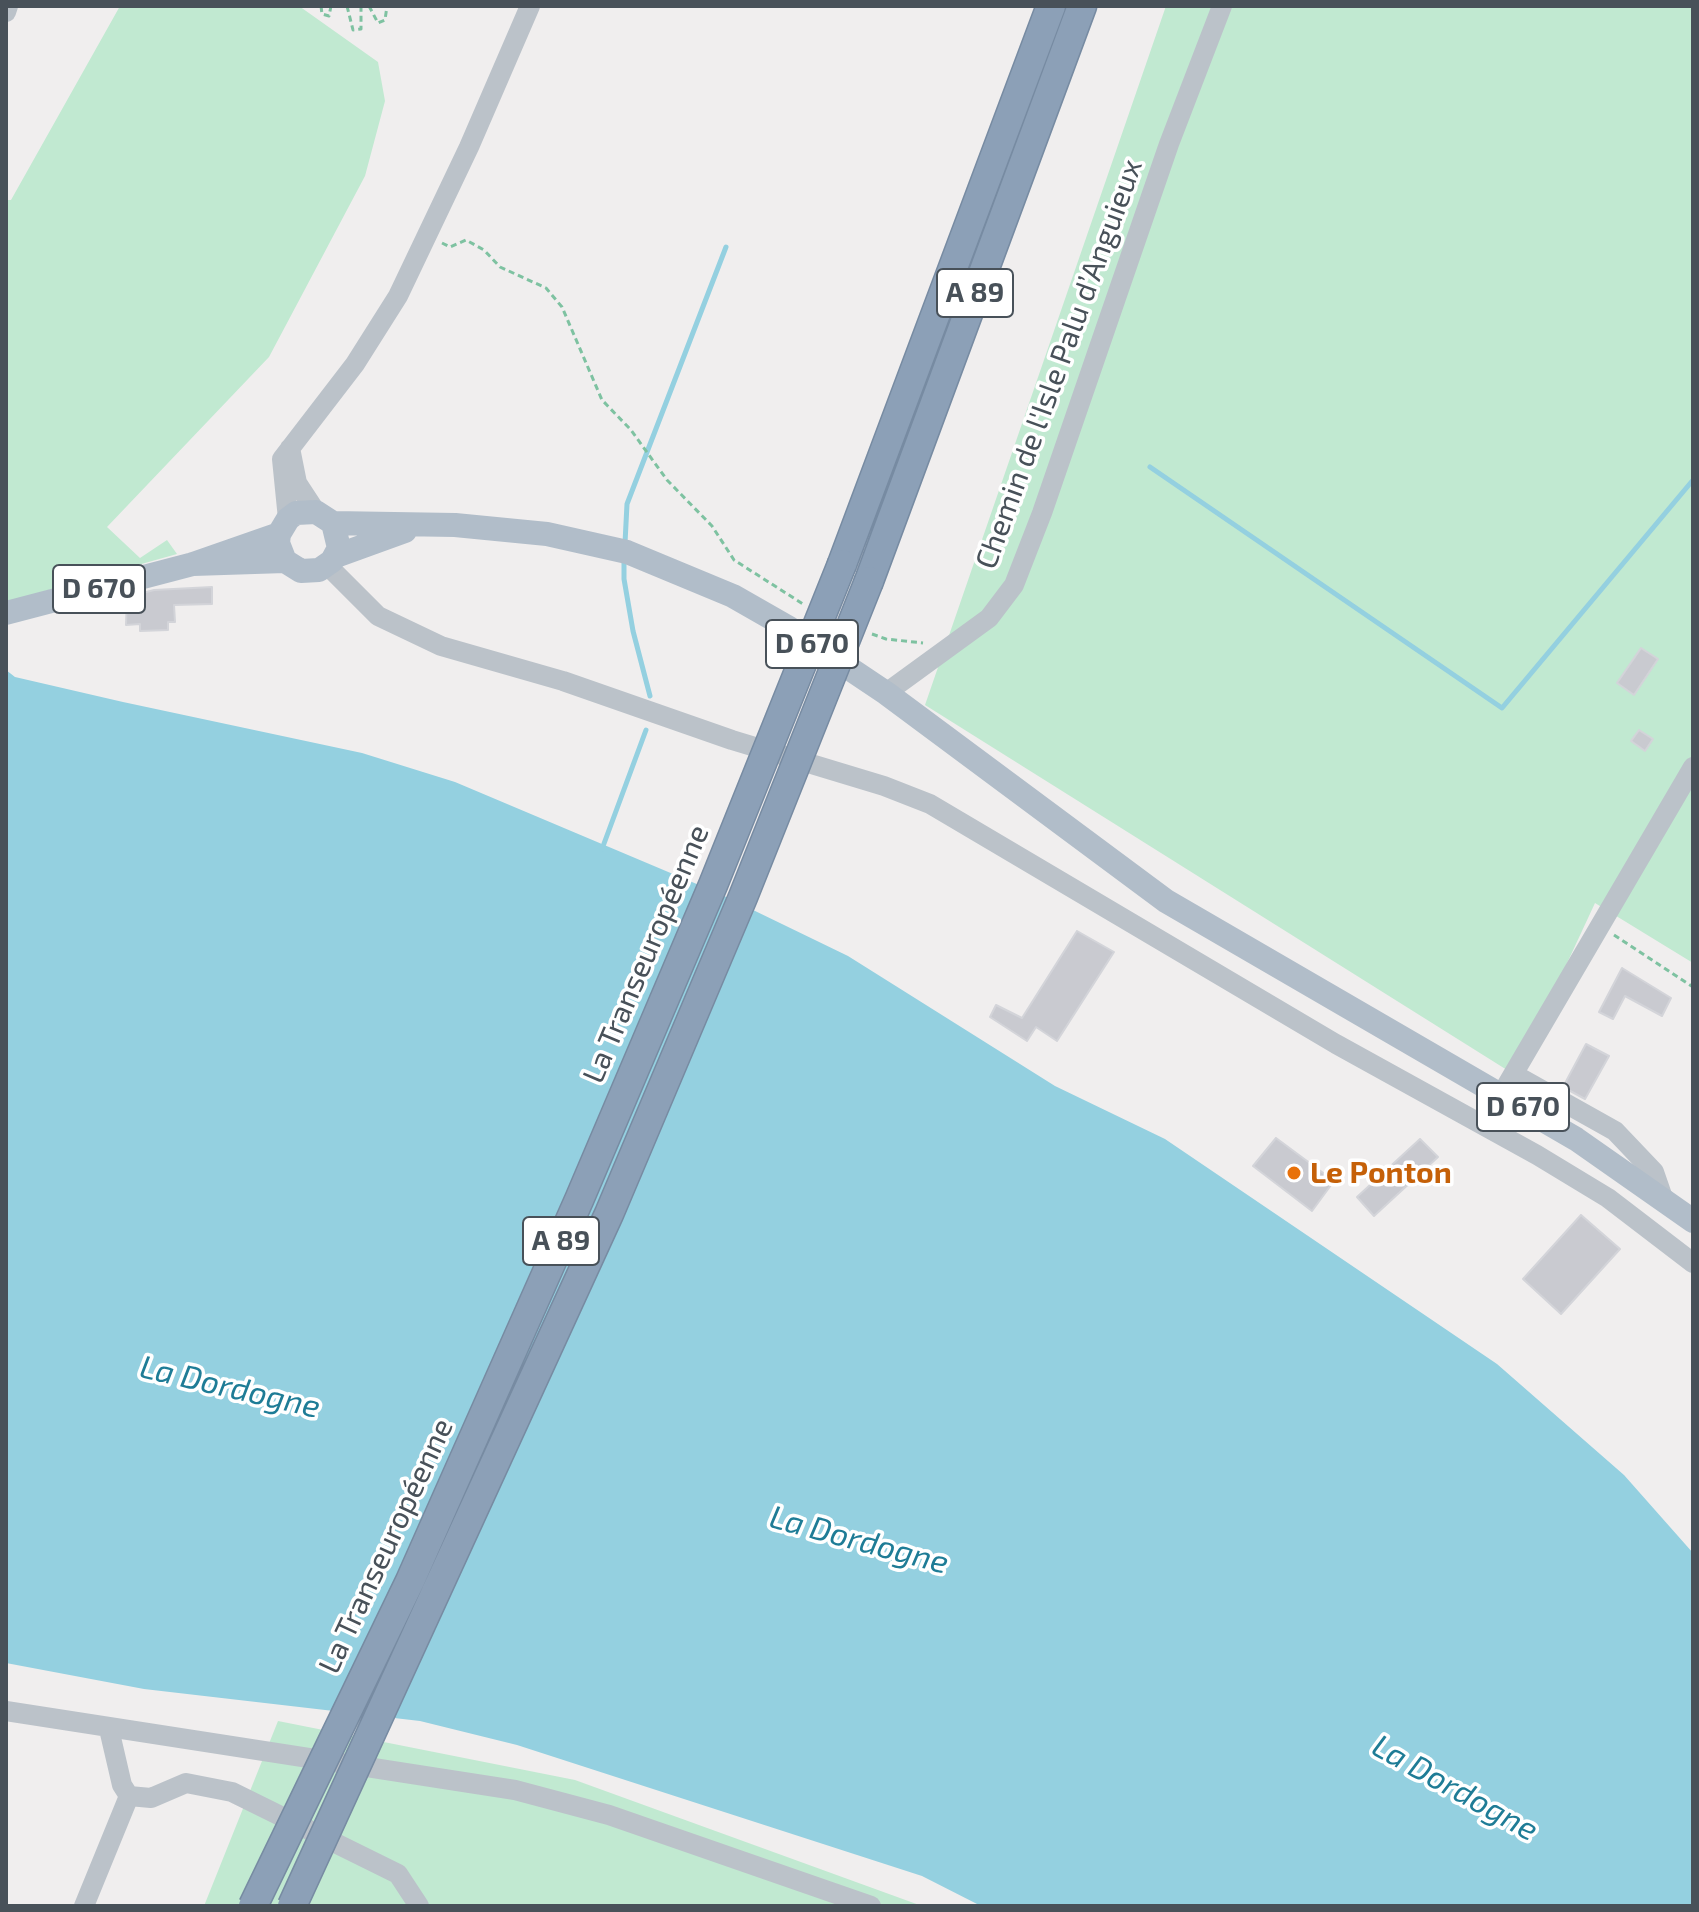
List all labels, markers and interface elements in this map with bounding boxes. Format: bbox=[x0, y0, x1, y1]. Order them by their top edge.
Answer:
street label: Chemin de l'Isle Palu d’Anguieux bbox=[968, 154, 1150, 574]
road number: A 89 bbox=[937, 269, 1013, 317]
road number: D 670 bbox=[53, 565, 145, 613]
road number: D 670 bbox=[766, 620, 858, 668]
street label: La Transeuropéenne bbox=[575, 820, 717, 1088]
road number: D 670 bbox=[1477, 1083, 1569, 1131]
place label: Le Ponton bbox=[1310, 1155, 1452, 1191]
marker: Le Ponton bbox=[1285, 1164, 1303, 1182]
road number: A 89 bbox=[523, 1217, 599, 1265]
water label: La Dordogne bbox=[136, 1348, 324, 1426]
street label: La Transeuropéenne bbox=[311, 1413, 461, 1679]
water label: La Dordogne bbox=[765, 1498, 953, 1582]
water label: La Dordogne bbox=[1365, 1727, 1545, 1849]

